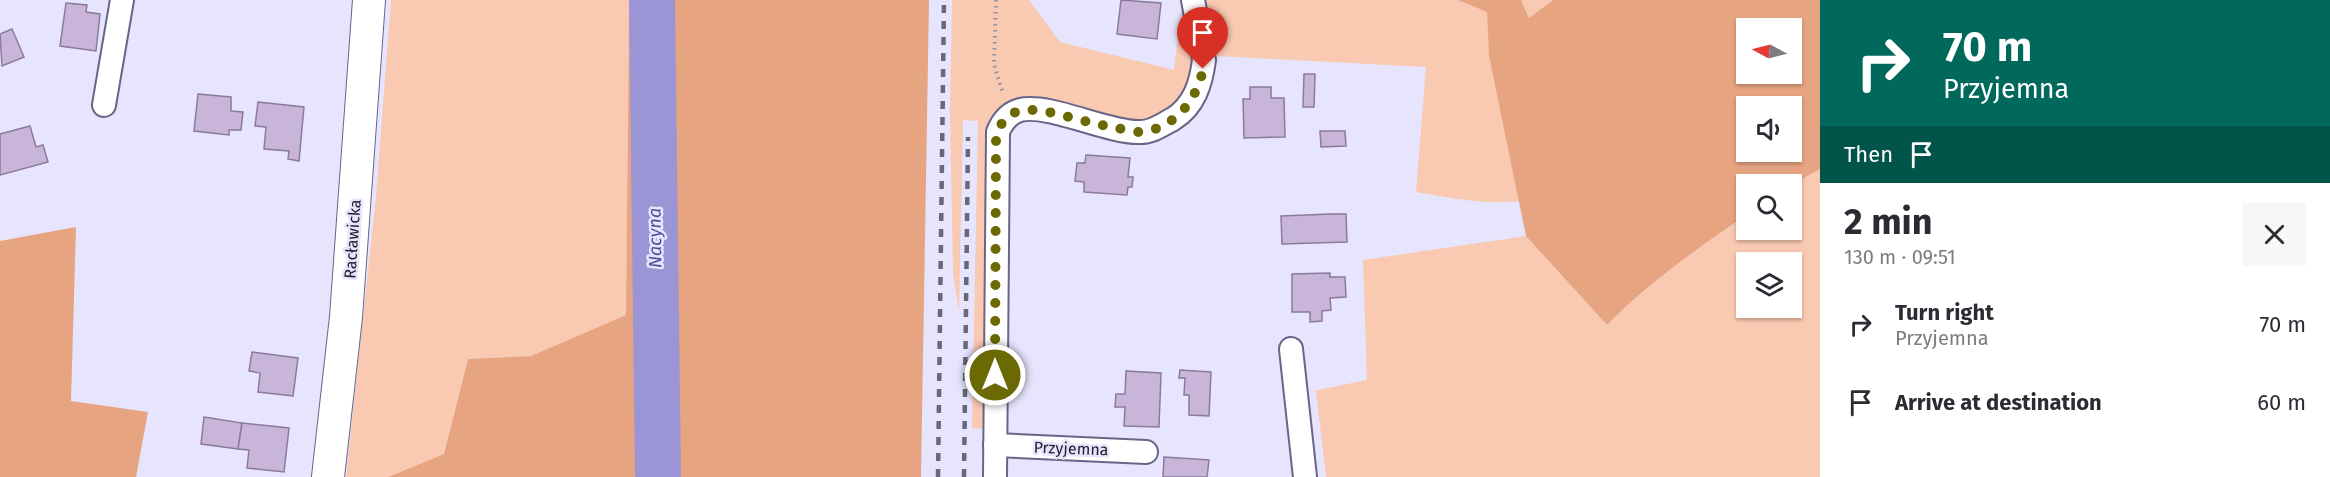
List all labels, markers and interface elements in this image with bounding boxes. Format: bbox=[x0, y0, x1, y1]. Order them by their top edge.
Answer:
pin bbox=[1177, 7, 1228, 69]
icon: arrive bbox=[1186, 16, 1219, 49]
north arrow bbox=[1736, 18, 1802, 84]
map controls bbox=[1736, 18, 1802, 318]
text: 70 m bbox=[1943, 22, 2032, 72]
icon: right bbox=[1844, 24, 1922, 102]
text: Przyjemna bbox=[1943, 73, 2069, 105]
button: sound bbox=[1736, 96, 1802, 162]
icon: arrive bbox=[1905, 138, 1938, 171]
text: Then bbox=[1844, 141, 1893, 168]
button: search bbox=[1736, 174, 1802, 240]
street label: Racławicka bbox=[340, 199, 365, 279]
text: 2 min bbox=[1844, 200, 1933, 244]
button: close bbox=[2243, 203, 2306, 266]
water label: Nacyna bbox=[643, 208, 667, 268]
text: 130 m · 09:51 bbox=[1844, 245, 1956, 269]
button: layers bbox=[1736, 252, 1802, 318]
text: Turn right bbox=[1895, 299, 1994, 326]
icon: right bbox=[1844, 308, 1877, 341]
text: 70 m bbox=[2260, 311, 2306, 338]
text: Przyjemna bbox=[1895, 326, 1989, 350]
position arrow bbox=[963, 343, 1027, 407]
icon: arrive bbox=[1844, 386, 1877, 419]
text: Arrive at destination bbox=[1895, 389, 2102, 416]
text: 60 m bbox=[2257, 389, 2306, 416]
street label: Przyjemna bbox=[1033, 438, 1109, 459]

